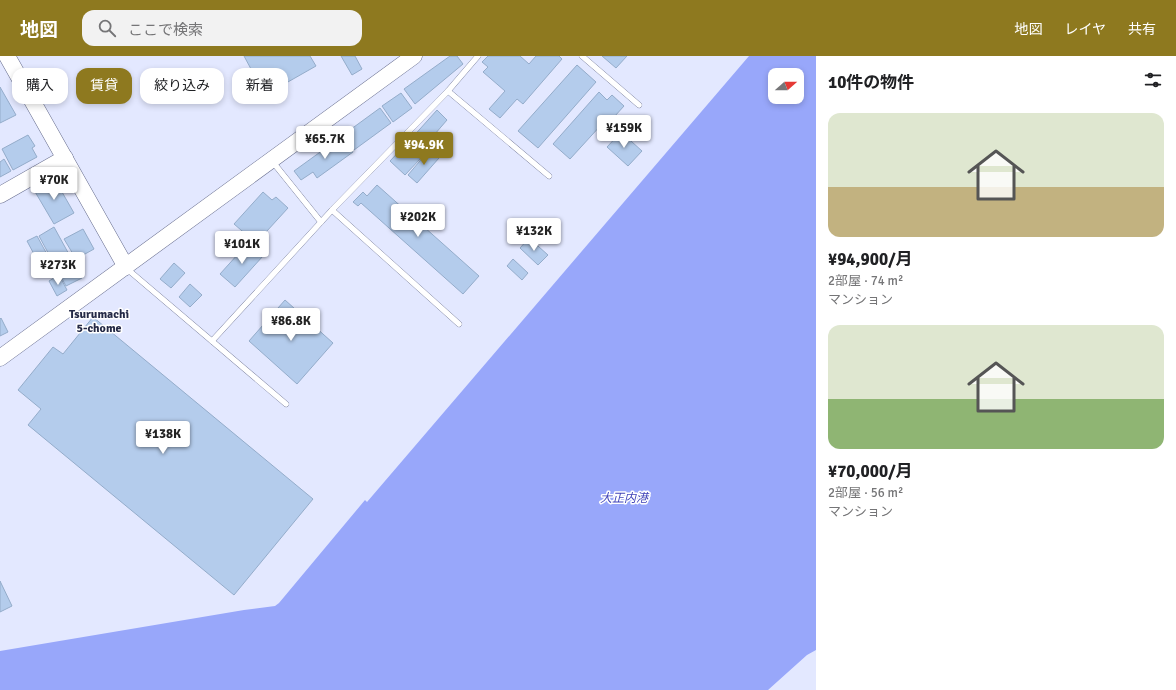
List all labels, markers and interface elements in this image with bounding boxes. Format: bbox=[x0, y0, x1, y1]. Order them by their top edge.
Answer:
search box bbox=[82, 10, 362, 46]
icon: search bbox=[96, 17, 118, 39]
text: 地図 bbox=[20, 18, 58, 42]
text: ここで検索 bbox=[128, 21, 203, 39]
text: 地図 bbox=[1014, 21, 1042, 38]
text: レイヤ bbox=[1064, 21, 1106, 38]
text: 共有 bbox=[1128, 21, 1156, 38]
chip: 購入 bbox=[12, 68, 68, 104]
chip: 賃貸 bbox=[76, 68, 132, 104]
chip: 絞り込み bbox=[140, 68, 224, 104]
chip: 新着 bbox=[232, 68, 288, 104]
north arrow bbox=[768, 68, 804, 104]
map controls bbox=[768, 68, 804, 104]
icon: filters bbox=[1142, 69, 1164, 91]
text: 10件の物件 bbox=[828, 72, 914, 93]
pin: ¥159K bbox=[596, 115, 652, 149]
text: ¥159K bbox=[606, 120, 642, 136]
pin: ¥65.7K bbox=[292, 126, 358, 160]
text: ¥65.7K bbox=[305, 131, 345, 147]
pin: ¥94.9K bbox=[391, 132, 457, 166]
text: ¥94.9K bbox=[404, 137, 444, 153]
icon: home bbox=[960, 139, 1032, 211]
pin: ¥70K bbox=[30, 167, 78, 201]
text: ¥70K bbox=[39, 172, 69, 188]
pin: ¥202K bbox=[390, 204, 446, 238]
text: ¥202K bbox=[400, 209, 436, 225]
pin: ¥132K bbox=[506, 218, 562, 252]
text: ¥132K bbox=[516, 223, 552, 239]
pin: ¥101K bbox=[214, 231, 270, 265]
text: ¥101K bbox=[224, 236, 260, 252]
text: ¥94,900/月 bbox=[828, 249, 913, 270]
pin: ¥273K bbox=[30, 252, 86, 286]
text: ¥273K bbox=[40, 257, 76, 273]
text: 2部屋 · 74 m² bbox=[828, 273, 903, 289]
text: マンション bbox=[828, 292, 893, 308]
district label: Tsurumachi 5-chome bbox=[69, 307, 129, 336]
pin: ¥86.8K bbox=[258, 308, 324, 342]
text: ¥86.8K bbox=[271, 313, 311, 329]
icon: home bbox=[960, 351, 1032, 423]
pin: ¥138K bbox=[135, 421, 191, 455]
text: ¥138K bbox=[145, 426, 181, 442]
text: ¥70,000/月 bbox=[828, 461, 913, 482]
text: 2部屋 · 56 m² bbox=[828, 485, 903, 501]
water label: 大正内港 bbox=[600, 491, 650, 506]
text: マンション bbox=[828, 504, 893, 520]

